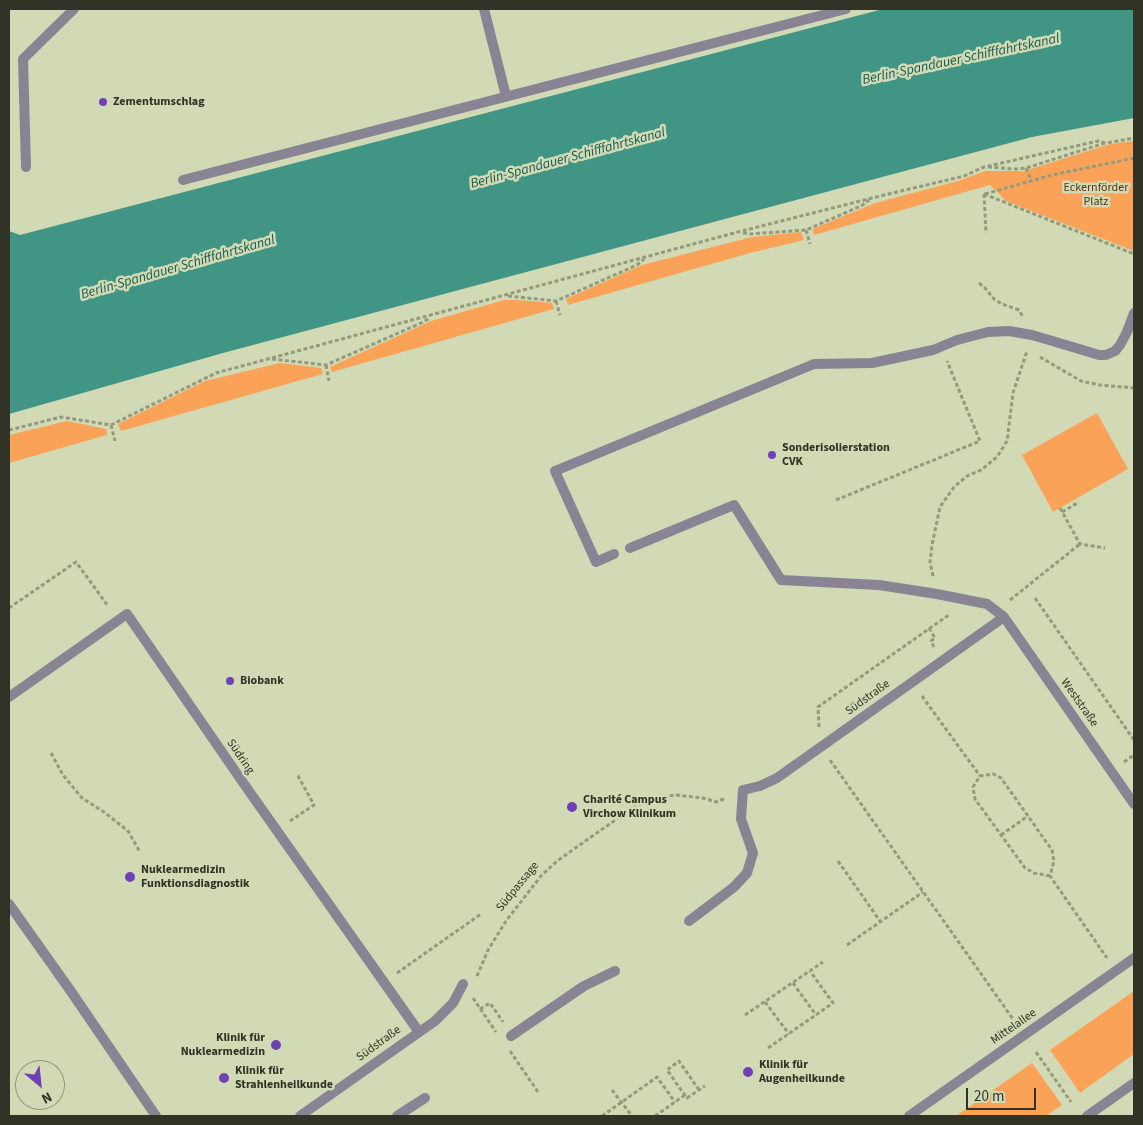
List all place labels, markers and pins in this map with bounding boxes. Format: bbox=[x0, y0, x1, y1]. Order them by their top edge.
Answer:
place label: Zementumschlag bbox=[113, 95, 205, 109]
marker: Zementumschlag bbox=[97, 96, 109, 108]
place label: Sonderisolierstation CVK bbox=[782, 441, 890, 469]
marker: Sonderisolierstation CVK bbox=[766, 449, 778, 461]
place label: Biobank bbox=[240, 674, 284, 688]
marker: Biobank bbox=[224, 675, 236, 687]
place label: Charité Campus Virchow Klinikum bbox=[583, 793, 676, 821]
marker: Charité Campus Virchow Klinikum bbox=[565, 800, 579, 814]
place label: Nuklearmedizin Funktionsdiagnostik bbox=[141, 863, 250, 891]
marker: Nuklearmedizin Funktionsdiagnostik bbox=[123, 870, 137, 884]
place label: Klinik für Nuklearmedizin bbox=[181, 1031, 265, 1059]
marker: Klinik für Nuklearmedizin bbox=[269, 1038, 283, 1052]
place label: Klinik für Augenheilkunde bbox=[759, 1058, 845, 1086]
place label: Klinik für Strahlenheilkunde bbox=[235, 1064, 333, 1092]
marker: Klinik für Augenheilkunde bbox=[741, 1065, 755, 1079]
marker: Klinik für Strahlenheilkunde bbox=[217, 1071, 231, 1085]

